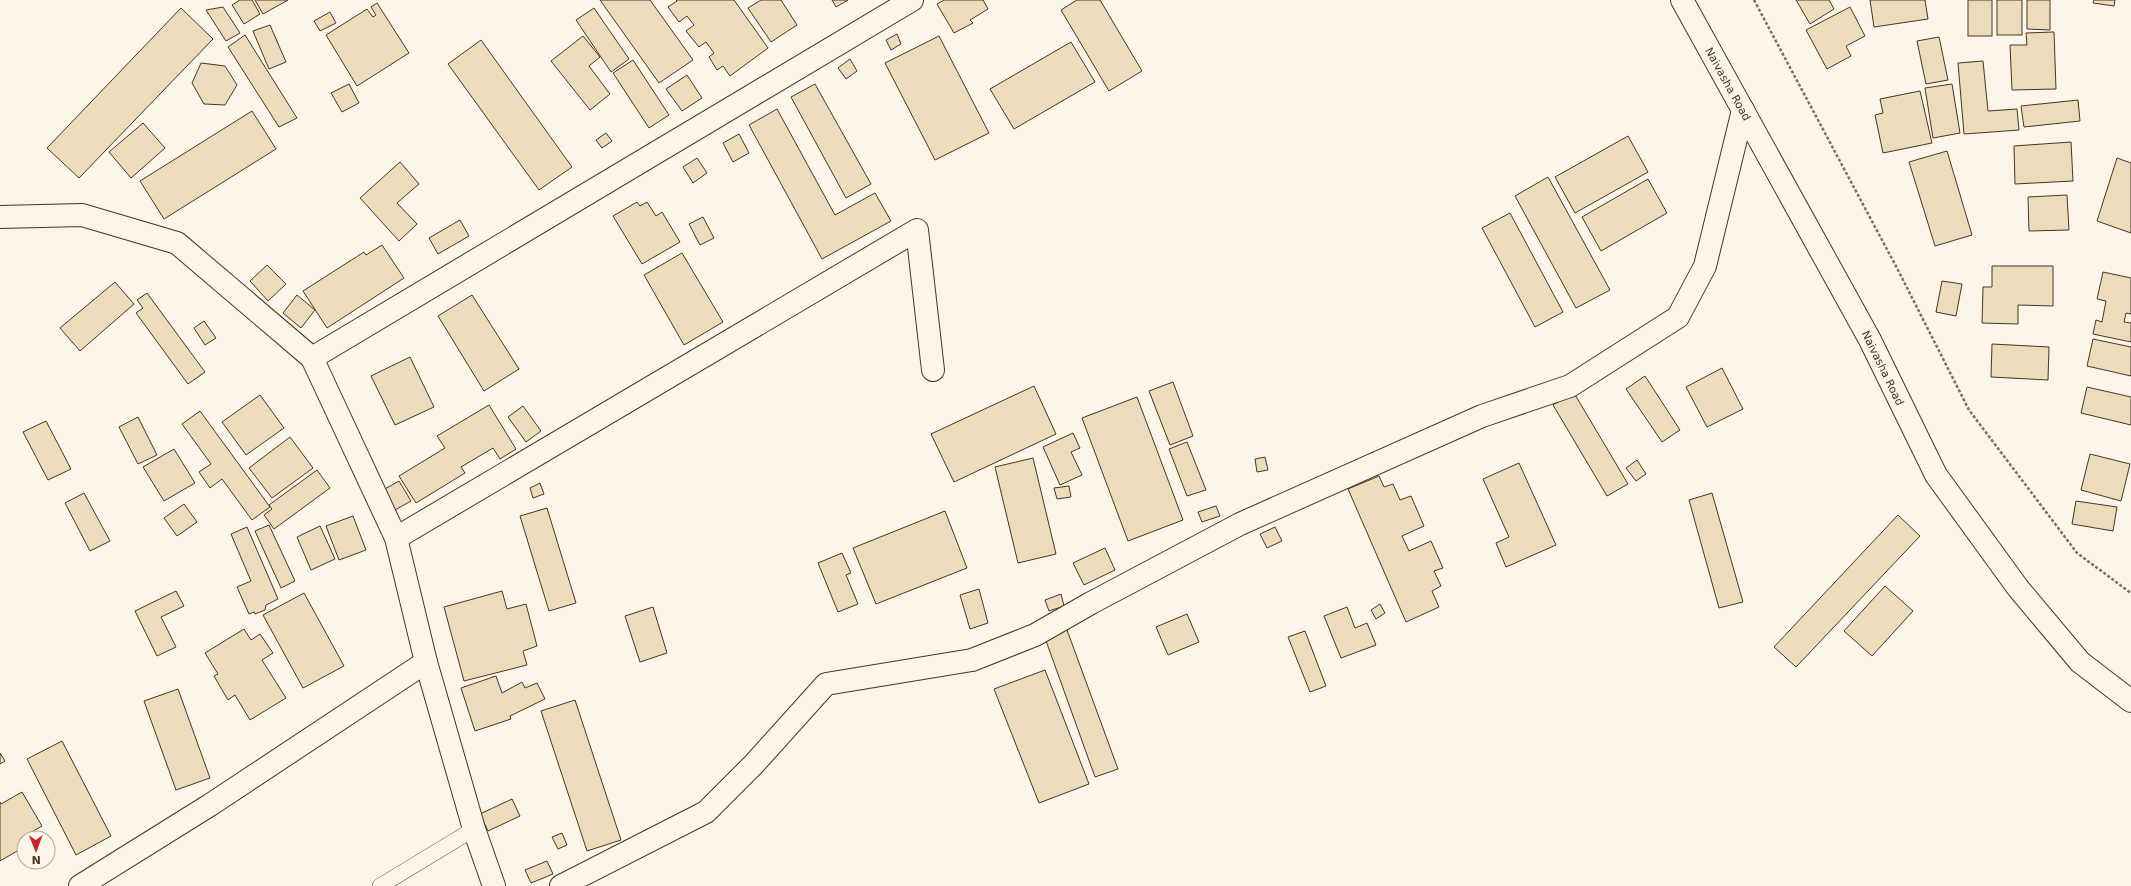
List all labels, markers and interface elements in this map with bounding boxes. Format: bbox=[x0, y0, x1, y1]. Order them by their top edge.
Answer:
street label: Naivasha Road bbox=[1702, 45, 1753, 123]
street label: Naivasha Road bbox=[1859, 329, 1906, 408]
north arrow bbox=[16, 830, 56, 870]
text: N bbox=[31, 853, 41, 866]

